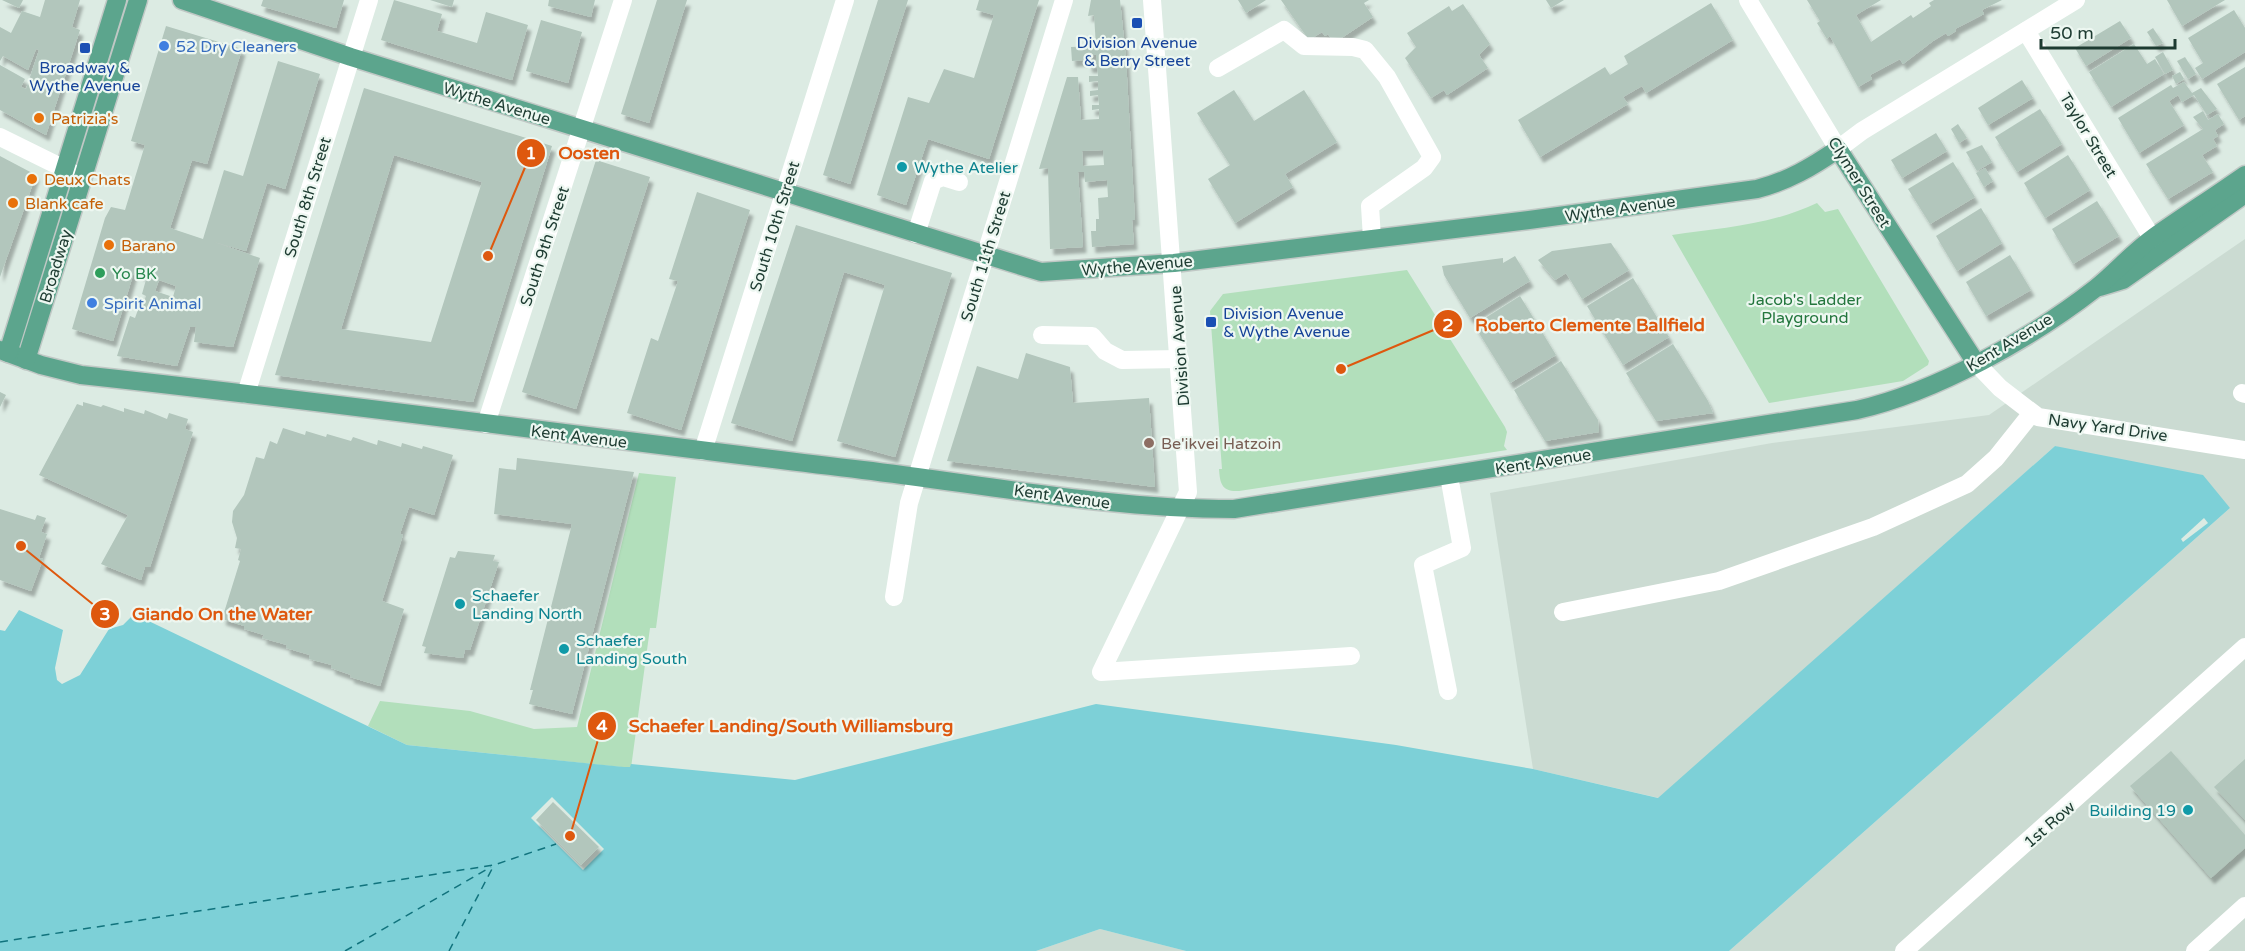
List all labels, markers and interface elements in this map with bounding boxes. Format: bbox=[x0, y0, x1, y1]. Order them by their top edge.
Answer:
scale bar bbox=[2041, 12, 2174, 50]
marker: Division Avenue & Berry Street bbox=[1130, 16, 1144, 30]
text: 50 m bbox=[2050, 22, 2094, 44]
place label: Division Avenue & Berry Street bbox=[1077, 33, 1197, 71]
place label: 52 Dry Cleaners bbox=[176, 37, 297, 57]
marker: 52 Dry Cleaners bbox=[157, 39, 171, 53]
marker: Broadway & Wythe Avenue bbox=[78, 41, 92, 55]
place label: Broadway & Wythe Avenue bbox=[29, 58, 141, 96]
street label: Wythe Avenue bbox=[441, 78, 553, 130]
street label: Taylor Street bbox=[2055, 89, 2121, 182]
place label: Patrizia's bbox=[51, 109, 119, 129]
marker: Patrizia's bbox=[32, 111, 46, 125]
street label: Clymer Street bbox=[1823, 133, 1895, 232]
street label: South 8th Street bbox=[280, 135, 336, 260]
callout: Oosten bbox=[516, 135, 631, 171]
text: 1 bbox=[525, 142, 537, 164]
text: Oosten bbox=[558, 142, 620, 164]
place label: Wythe Atelier bbox=[914, 158, 1019, 178]
street label: South 10th Street bbox=[746, 159, 804, 294]
marker: Wythe Atelier bbox=[895, 160, 909, 174]
place label: Deux Chats bbox=[44, 170, 131, 190]
marker: Deux Chats bbox=[25, 172, 39, 186]
street label: South 9th Street bbox=[516, 184, 574, 309]
street label: South 11th Street bbox=[957, 189, 1015, 324]
street label: Wythe Avenue bbox=[1564, 191, 1677, 227]
place label: Blank cafe bbox=[25, 194, 104, 214]
marker: Blank cafe bbox=[6, 196, 20, 210]
street label: Broadway bbox=[35, 227, 77, 305]
place label: Barano bbox=[121, 236, 176, 256]
marker: Barano bbox=[102, 238, 116, 252]
street label: Wythe Avenue bbox=[1081, 251, 1193, 281]
place label: Yo BK bbox=[112, 264, 157, 284]
marker: Yo BK bbox=[93, 266, 107, 280]
street label: Division Avenue bbox=[1166, 285, 1194, 407]
park label: Jacob's Ladder Playground bbox=[1748, 290, 1863, 328]
place label: Spirit Animal bbox=[104, 294, 201, 314]
marker: Spirit Animal bbox=[85, 296, 99, 310]
place label: Division Avenue & Wythe Avenue bbox=[1223, 304, 1350, 342]
callout: Roberto Clemente Ballfield bbox=[1433, 306, 1717, 342]
street label: Kent Avenue bbox=[1963, 309, 2056, 376]
text: 2 bbox=[1442, 314, 1454, 336]
text: Roberto Clemente Ballfield bbox=[1475, 314, 1705, 336]
marker: Division Avenue & Wythe Avenue bbox=[1204, 315, 1218, 329]
street label: Navy Yard Drive bbox=[2047, 410, 2169, 446]
street label: Kent Avenue bbox=[530, 421, 628, 453]
place label: Be'ikvei Hatzoin bbox=[1161, 434, 1281, 454]
marker: Be'ikvei Hatzoin bbox=[1142, 436, 1156, 450]
street label: Kent Avenue bbox=[1494, 445, 1593, 479]
street label: Kent Avenue bbox=[1013, 480, 1111, 514]
place label: Schaefer Landing North bbox=[472, 586, 582, 624]
callout: Giando On the Water bbox=[90, 596, 324, 632]
marker: Schaefer Landing North bbox=[453, 597, 467, 611]
text: 3 bbox=[99, 603, 111, 625]
text: Giando On the Water bbox=[132, 603, 313, 625]
place label: Schaefer Landing South bbox=[576, 631, 687, 669]
marker: Schaefer Landing South bbox=[557, 642, 571, 656]
callout: Schaefer Landing/South Williamsburg bbox=[587, 708, 965, 744]
text: 4 bbox=[596, 715, 608, 737]
text: Schaefer Landing/South Williamsburg bbox=[629, 715, 953, 737]
street label: 1st Row bbox=[2020, 797, 2080, 853]
place label: Building 19 bbox=[2089, 801, 2176, 821]
marker: Building 19 bbox=[2181, 803, 2195, 817]

